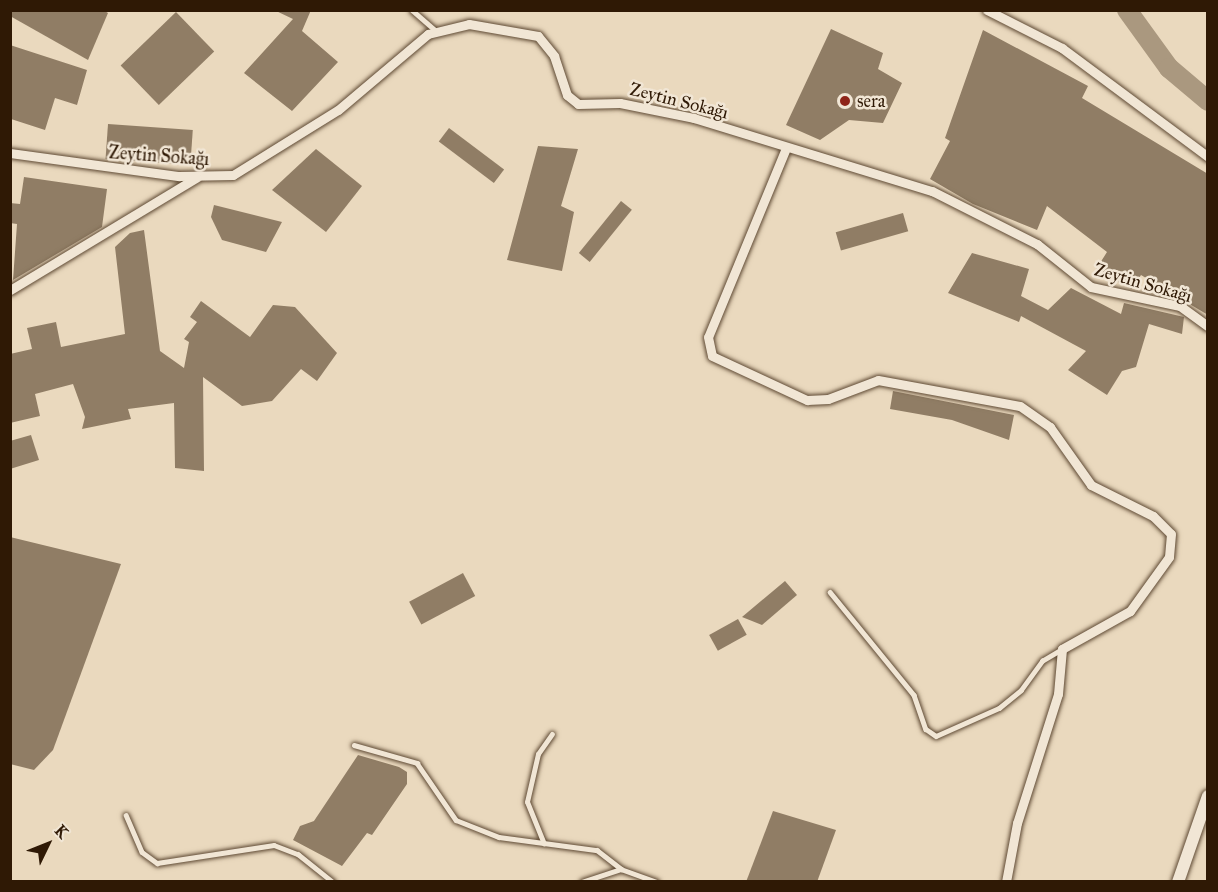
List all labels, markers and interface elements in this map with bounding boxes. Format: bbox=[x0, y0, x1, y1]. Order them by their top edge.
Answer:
street label: Zeytin Sokağı bbox=[628, 78, 730, 124]
place label: sera bbox=[857, 90, 885, 112]
marker: sera bbox=[838, 94, 852, 108]
street label: Zeytin Sokağı bbox=[108, 142, 210, 170]
street label: Zeytin Sokağı bbox=[1092, 259, 1194, 307]
north arrow bbox=[18, 814, 78, 874]
text: K bbox=[51, 821, 72, 842]

